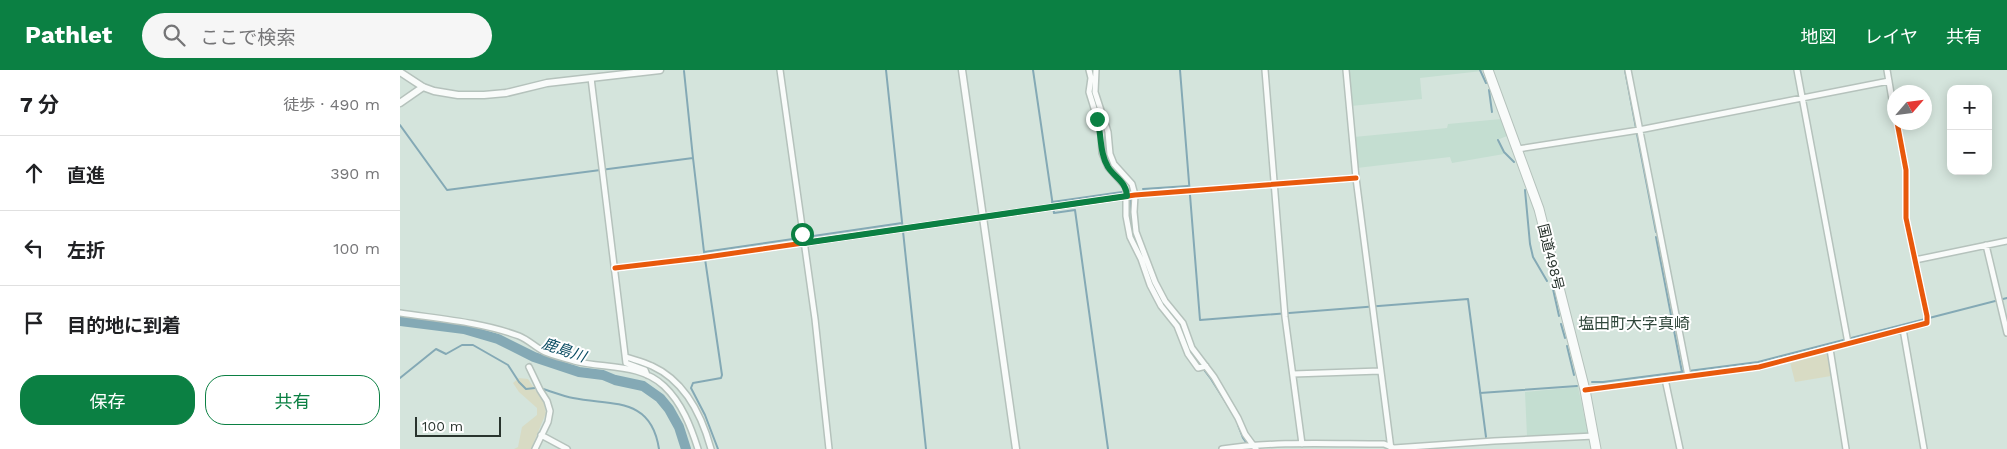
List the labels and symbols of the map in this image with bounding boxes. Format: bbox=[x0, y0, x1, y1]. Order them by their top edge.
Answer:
north arrow bbox=[1887, 85, 1932, 130]
route end bbox=[1086, 108, 1109, 131]
street label: 国道498号 bbox=[1535, 222, 1567, 292]
route start bbox=[791, 223, 814, 246]
district label: 塩田町大字真崎 bbox=[1578, 314, 1690, 333]
water label: 鹿島川 bbox=[540, 334, 590, 366]
scale bar bbox=[415, 414, 501, 437]

